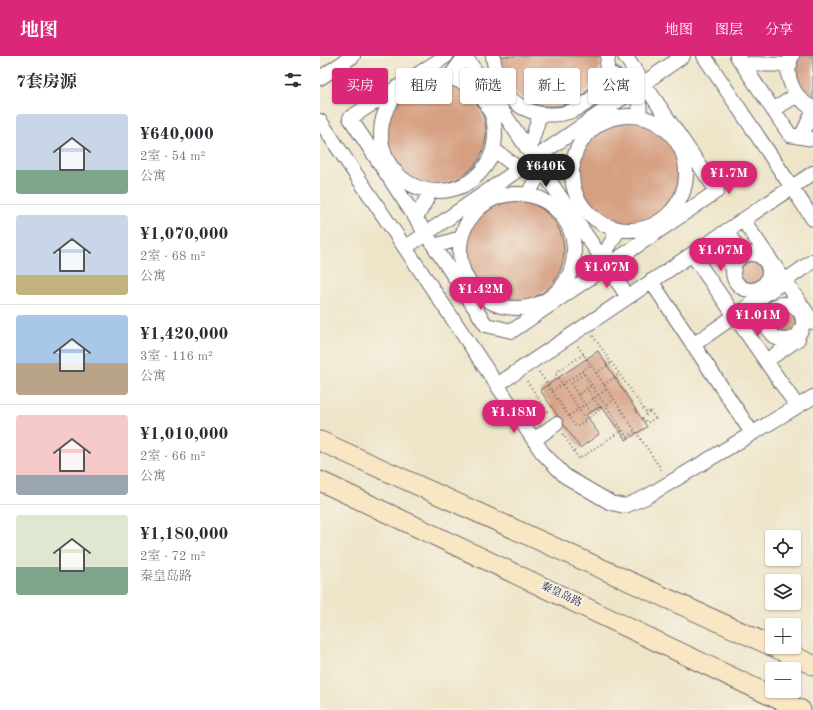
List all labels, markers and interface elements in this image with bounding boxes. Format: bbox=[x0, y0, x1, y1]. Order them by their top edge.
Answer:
text: 地图 bbox=[20, 22, 58, 41]
text: 地图 bbox=[665, 23, 693, 37]
text: 图层 bbox=[715, 23, 743, 37]
text: 分享 bbox=[765, 23, 793, 37]
chip: 买房 bbox=[332, 68, 388, 104]
chip: 租房 bbox=[396, 68, 452, 104]
chip: 筛选 bbox=[460, 68, 516, 104]
chip: 新上 bbox=[524, 68, 580, 104]
chip: 公寓 bbox=[588, 68, 644, 104]
icon: filters bbox=[282, 69, 304, 91]
text: 7套房源 bbox=[16, 74, 77, 91]
text: ¥640,000 bbox=[140, 126, 214, 143]
icon: home bbox=[48, 130, 96, 178]
text: 2室 · 54 m² bbox=[140, 150, 205, 163]
pin: ¥640K bbox=[518, 154, 574, 188]
text: ¥640K bbox=[526, 160, 566, 173]
pin: ¥1.7M bbox=[701, 161, 757, 195]
text: ¥1.7M bbox=[710, 167, 748, 180]
text: 公寓 bbox=[140, 170, 166, 183]
text: ¥1,070,000 bbox=[140, 226, 228, 243]
icon: home bbox=[48, 231, 96, 279]
pin: ¥1.07M bbox=[688, 238, 754, 272]
text: ¥1.07M bbox=[698, 244, 744, 257]
text: 2室 · 68 m² bbox=[140, 250, 205, 263]
pin: ¥1.07M bbox=[574, 255, 640, 289]
text: ¥1.07M bbox=[584, 261, 630, 274]
text: 公寓 bbox=[140, 270, 166, 283]
pin: ¥1.42M bbox=[448, 277, 514, 311]
text: ¥1.42M bbox=[458, 283, 504, 296]
pin: ¥1.01M bbox=[725, 303, 791, 337]
text: ¥1.01M bbox=[735, 309, 781, 322]
text: ¥1,420,000 bbox=[140, 326, 228, 343]
icon: home bbox=[48, 331, 96, 379]
text: 3室 · 116 m² bbox=[140, 350, 213, 363]
text: 公寓 bbox=[140, 370, 166, 383]
pin: ¥1.18M bbox=[481, 400, 547, 434]
text: ¥1.18M bbox=[491, 406, 537, 419]
text: ¥1,010,000 bbox=[140, 426, 228, 443]
icon: home bbox=[48, 431, 96, 479]
text: 2室 · 66 m² bbox=[140, 450, 205, 463]
text: 公寓 bbox=[140, 470, 166, 483]
text: ¥1,180,000 bbox=[140, 526, 228, 543]
map controls bbox=[765, 530, 801, 698]
button: locate bbox=[765, 530, 801, 566]
icon: home bbox=[48, 531, 96, 579]
text: 2室 · 72 m² bbox=[140, 550, 205, 563]
text: 秦皇岛路 bbox=[140, 570, 192, 583]
button: layers bbox=[765, 574, 801, 610]
street label: 秦皇岛路 bbox=[539, 579, 584, 609]
button: + bbox=[765, 618, 801, 654]
button: − bbox=[765, 662, 801, 698]

